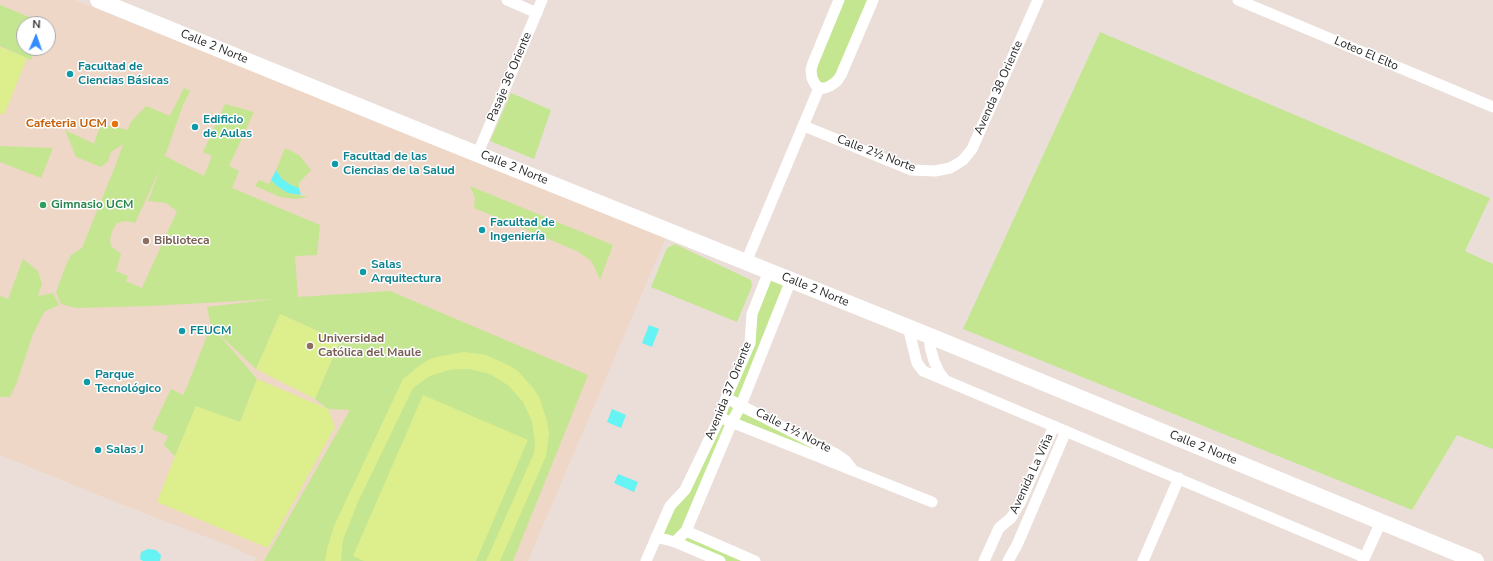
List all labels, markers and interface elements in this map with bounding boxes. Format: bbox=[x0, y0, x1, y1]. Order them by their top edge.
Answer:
north arrow bbox=[16, 16, 56, 56]
text: N bbox=[32, 17, 41, 32]
street label: Calle 2 Norte bbox=[178, 27, 250, 67]
street label: Pasaje 36 Oriente bbox=[485, 30, 535, 124]
street label: Loteo El Elto bbox=[1332, 34, 1400, 74]
street label: Avenda 38 Oriente bbox=[972, 39, 1026, 137]
place label: Facultad de Ciencias Básicas bbox=[78, 60, 169, 88]
marker: Facultad de Ciencias Básicas bbox=[65, 69, 75, 79]
place label: Edificio de Aulas bbox=[203, 113, 252, 141]
place label: Cafeteria UCM bbox=[26, 117, 107, 131]
marker: Cafeteria UCM bbox=[110, 119, 120, 129]
marker: Edificio de Aulas bbox=[190, 122, 200, 132]
street label: Calle 2½ Norte bbox=[835, 132, 917, 176]
street label: Calle 2 Norte bbox=[478, 148, 550, 188]
place label: Facultad de las Ciencias de la Salud bbox=[343, 150, 455, 178]
marker: Facultad de las Ciencias de la Salud bbox=[330, 159, 340, 169]
place label: Gimnasio UCM bbox=[51, 198, 133, 212]
marker: Gimnasio UCM bbox=[38, 200, 48, 210]
place label: Facultad de Ingeniería bbox=[490, 216, 555, 244]
marker: Facultad de Ingeniería bbox=[477, 225, 487, 235]
place label: Biblioteca bbox=[154, 234, 209, 248]
marker: Biblioteca bbox=[141, 236, 151, 246]
place label: Salas Arquitectura bbox=[371, 258, 441, 286]
marker: Salas Arquitectura bbox=[358, 267, 368, 277]
street label: Calle 2 Norte bbox=[779, 270, 851, 310]
place label: FEUCM bbox=[190, 324, 231, 338]
marker: FEUCM bbox=[177, 326, 187, 336]
place label: Universidad Católica del Maule bbox=[318, 332, 421, 360]
street label: Avenida 37 Oriente bbox=[703, 340, 755, 442]
marker: Universidad Católica del Maule bbox=[305, 341, 315, 351]
place label: Parque Tecnológico bbox=[95, 368, 161, 396]
marker: Parque Tecnológico bbox=[82, 377, 92, 387]
street label: Calle 1½ Norte bbox=[753, 406, 833, 456]
street label: Calle 2 Norte bbox=[1167, 428, 1239, 468]
street label: Avenida La Viña bbox=[1007, 431, 1057, 517]
place label: Salas J bbox=[106, 443, 144, 457]
marker: Salas J bbox=[93, 445, 103, 455]

